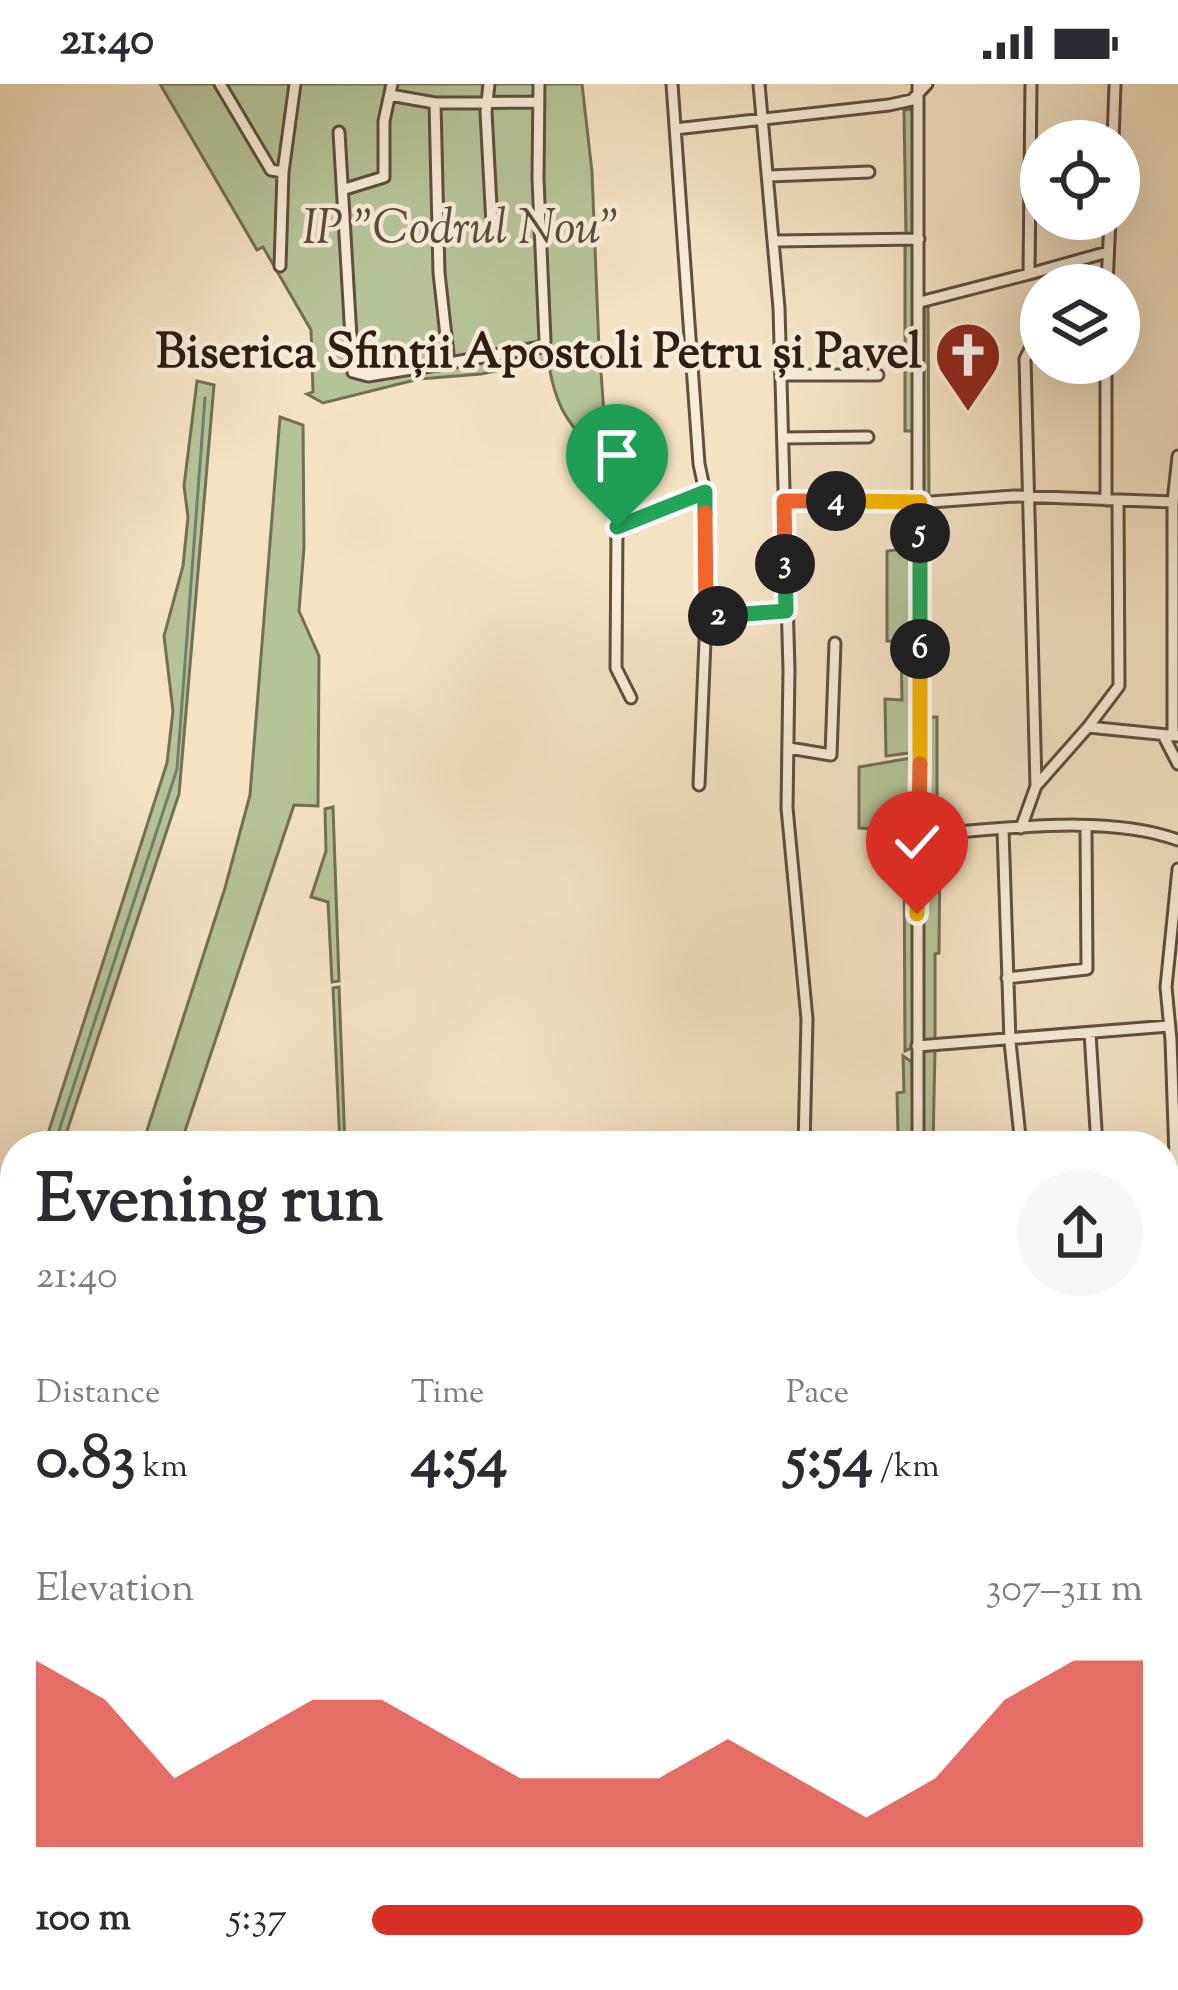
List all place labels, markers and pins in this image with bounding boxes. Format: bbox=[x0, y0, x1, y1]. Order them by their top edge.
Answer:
church icon: Biserica Sfinții Apostoli Petru și Pavel bbox=[933, 320, 1003, 414]
place label: Biserica Sfinții Apostoli Petru și Pavel bbox=[156, 321, 923, 390]
pin bbox=[566, 404, 668, 527]
pin: 4 bbox=[806, 471, 866, 531]
pin: 5 bbox=[890, 503, 950, 563]
pin: 3 bbox=[755, 534, 815, 594]
pin: 2 bbox=[688, 586, 748, 646]
pin: 6 bbox=[890, 619, 950, 679]
pin bbox=[866, 791, 968, 914]

